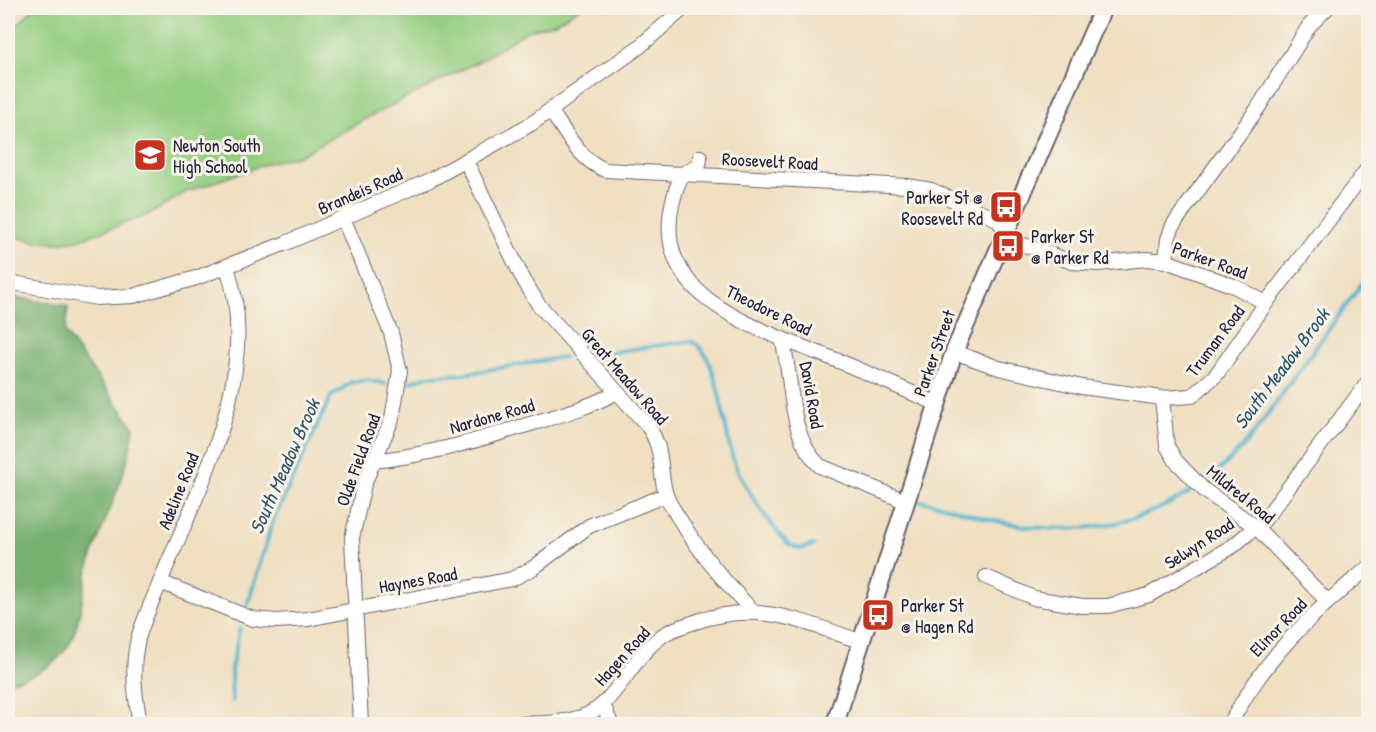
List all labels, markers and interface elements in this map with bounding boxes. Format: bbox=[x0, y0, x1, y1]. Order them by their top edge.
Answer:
place label: Newton South High School bbox=[173, 133, 261, 179]
school or university icon: Newton South High School bbox=[132, 137, 168, 173]
street label: Roosevelt Road bbox=[722, 146, 818, 176]
street label: Brandeis Road bbox=[314, 161, 406, 221]
place label: Parker St @ Roosevelt Rd bbox=[902, 185, 983, 231]
bus stop icon: Parker St @ Roosevelt Rd bbox=[988, 189, 1024, 225]
place label: Parker St @ Parker Rd bbox=[1031, 224, 1109, 270]
bus stop icon: Parker St @ Parker Rd bbox=[990, 228, 1026, 264]
street label: Parker Road bbox=[1169, 235, 1251, 285]
street label: Theodore Road bbox=[722, 279, 816, 341]
street label: Truman Road bbox=[1180, 300, 1250, 382]
water label: South Meadow Brook bbox=[1227, 301, 1336, 434]
street label: Parker Street bbox=[907, 306, 961, 400]
street label: Great Meadow Road bbox=[576, 322, 674, 430]
street label: David Road bbox=[794, 360, 830, 430]
street label: Nardone Road bbox=[447, 392, 537, 440]
water label: South Meadow Brook bbox=[242, 393, 326, 538]
street label: Olde Field Road bbox=[330, 410, 386, 510]
street label: Adeline Road bbox=[151, 449, 205, 533]
street label: Mildred Road bbox=[1202, 459, 1280, 529]
street label: Selwyn Road bbox=[1160, 511, 1238, 575]
street label: Haynes Road bbox=[377, 561, 459, 599]
street label: Elinor Road bbox=[1244, 592, 1312, 662]
place label: Parker St @ Hagen Rd bbox=[901, 593, 973, 639]
bus stop icon: Parker St @ Hagen Rd bbox=[860, 597, 896, 633]
street label: Hagen Road bbox=[588, 621, 656, 691]

